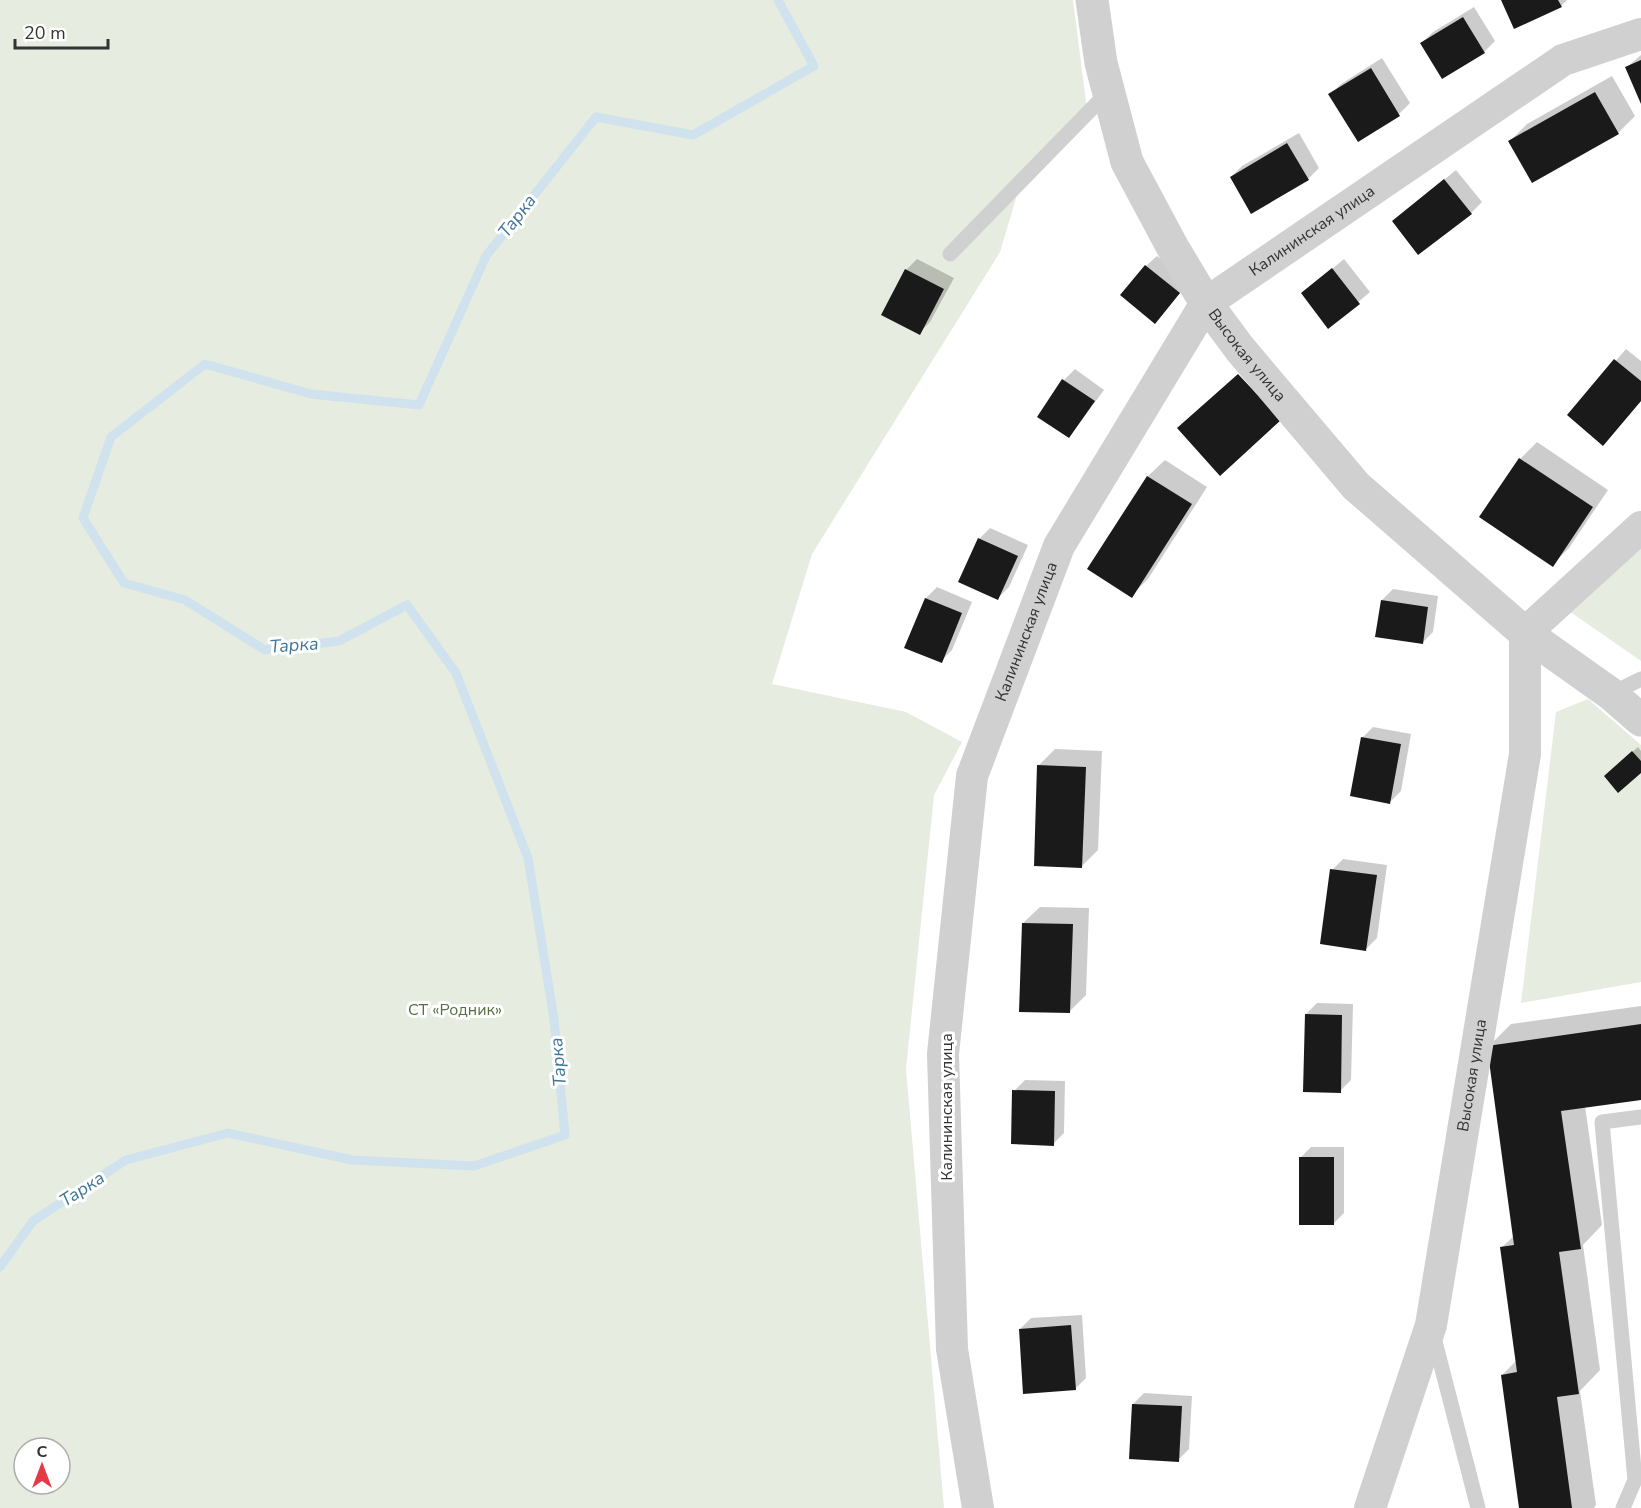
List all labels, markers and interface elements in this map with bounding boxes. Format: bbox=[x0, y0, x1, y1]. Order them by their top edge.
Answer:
scale bar bbox=[15, 12, 108, 50]
text: 20 m bbox=[24, 21, 66, 45]
street label: Калининская улица bbox=[1245, 180, 1379, 281]
water label: Тарка bbox=[492, 189, 542, 243]
street label: Высокая улица bbox=[1203, 304, 1291, 406]
street label: Калининская улица bbox=[990, 559, 1063, 705]
water label: Тарка bbox=[269, 631, 319, 659]
park label: СТ «Родник» bbox=[408, 999, 502, 1021]
street label: Высокая улица bbox=[1452, 1017, 1492, 1133]
street label: Калининская улица bbox=[936, 1033, 958, 1181]
water label: Тарка bbox=[544, 1037, 572, 1087]
water label: Тарка bbox=[55, 1166, 109, 1212]
north arrow bbox=[12, 1436, 72, 1496]
text: С bbox=[37, 1441, 48, 1463]

